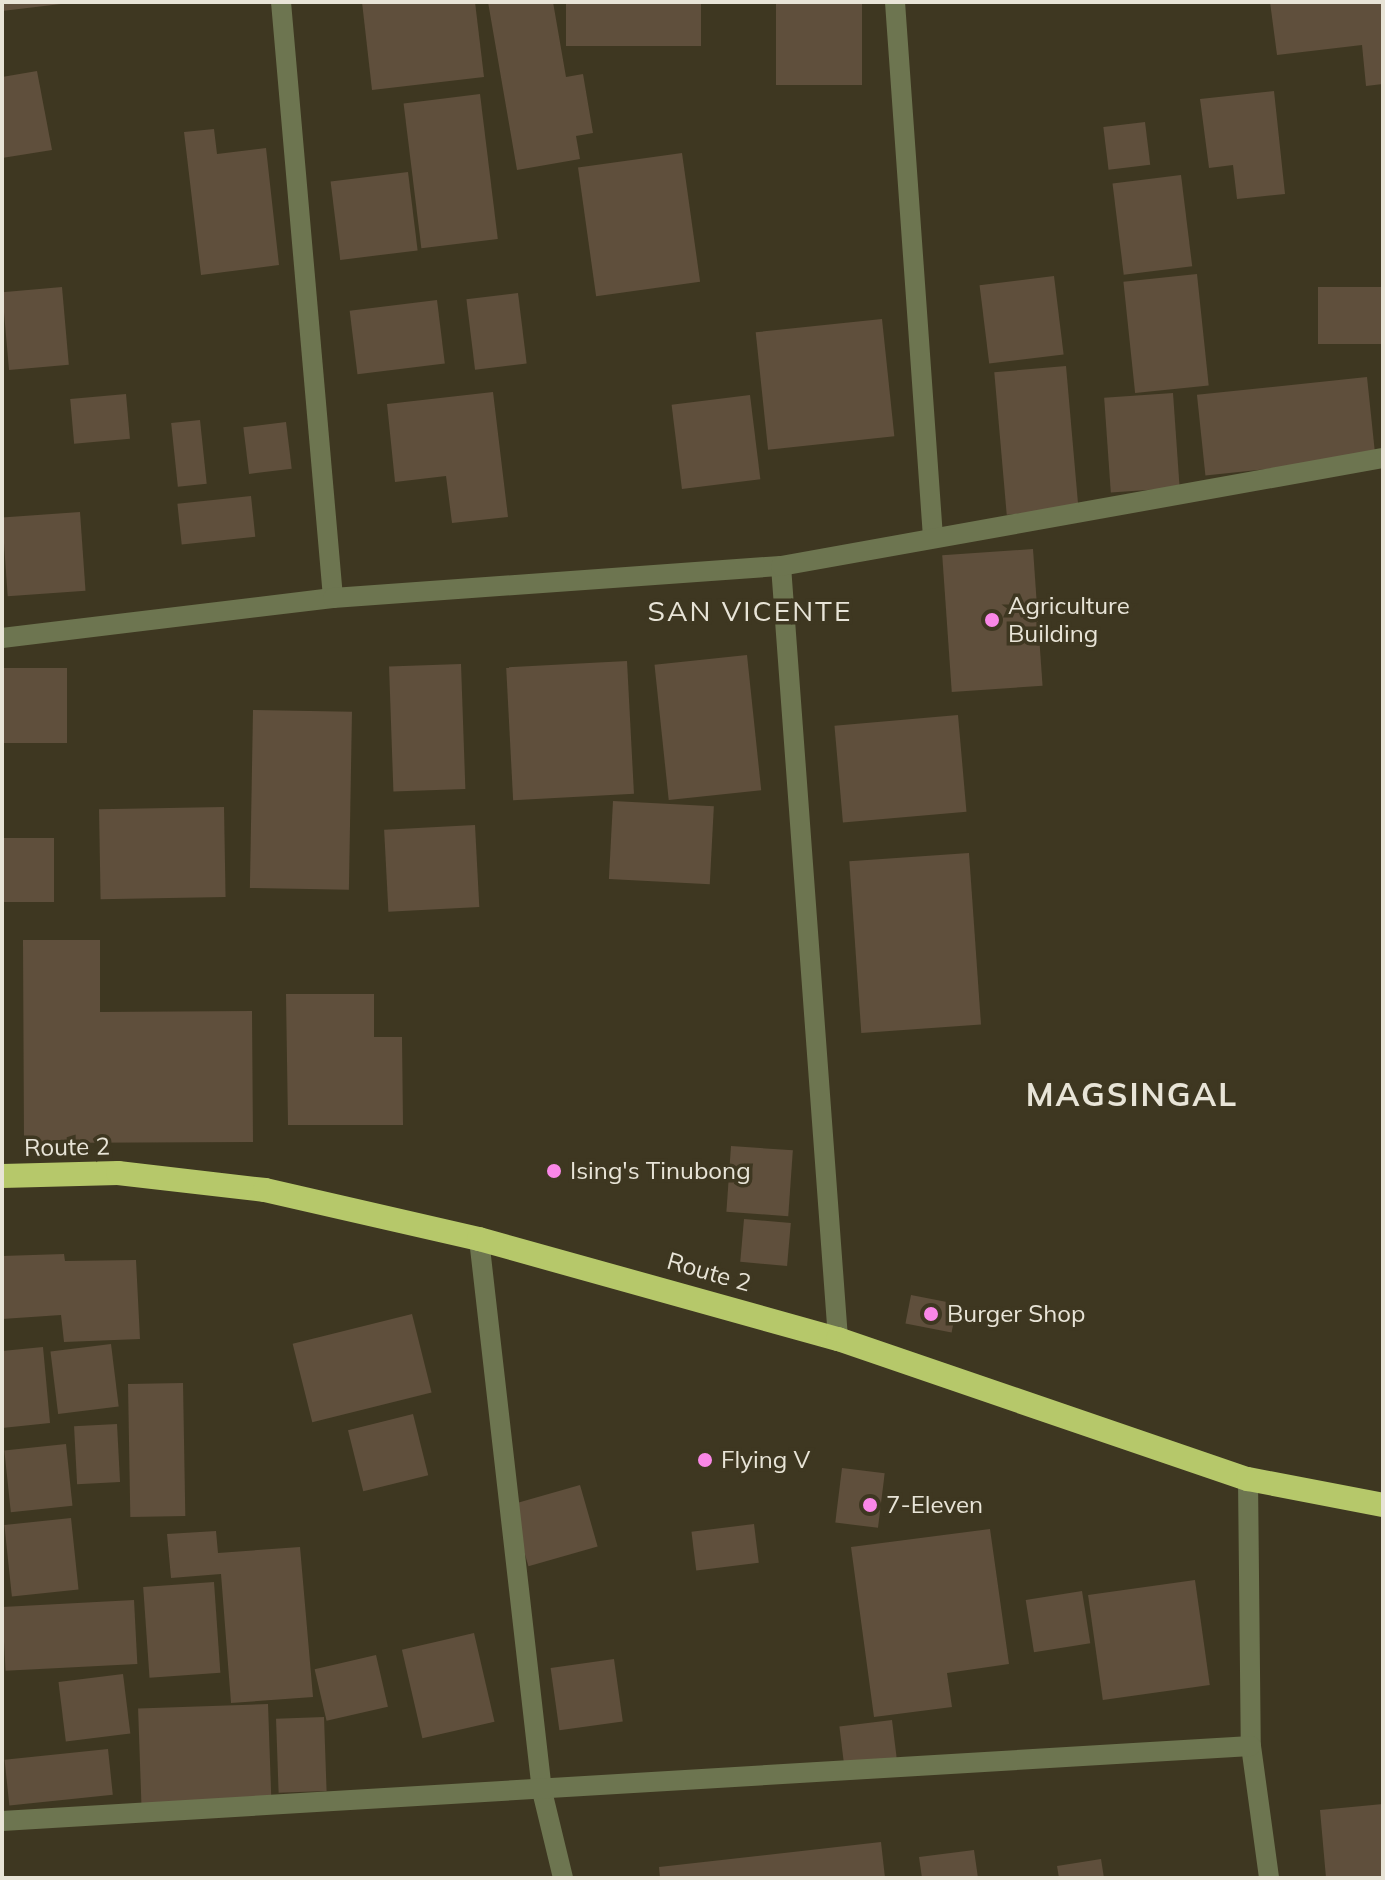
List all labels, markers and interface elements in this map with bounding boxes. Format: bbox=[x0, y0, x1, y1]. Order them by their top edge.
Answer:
place label: Agriculture Building bbox=[1008, 592, 1130, 648]
district label: SAN VICENTE bbox=[648, 594, 852, 628]
marker: Agriculture Building bbox=[983, 611, 1001, 629]
district label: MAGSINGAL bbox=[1026, 1075, 1238, 1113]
street label: Route 2 bbox=[24, 1132, 110, 1162]
place label: Ising's Tinubong bbox=[570, 1157, 751, 1185]
marker: Ising's Tinubong bbox=[545, 1162, 563, 1180]
street label: Route 2 bbox=[664, 1246, 754, 1298]
place label: Burger Shop bbox=[947, 1300, 1085, 1328]
marker: Burger Shop bbox=[922, 1305, 940, 1323]
place label: Flying V bbox=[721, 1446, 810, 1474]
marker: Flying V bbox=[696, 1451, 714, 1469]
place label: 7-Eleven bbox=[886, 1491, 983, 1519]
marker: 7-Eleven bbox=[861, 1496, 879, 1514]

